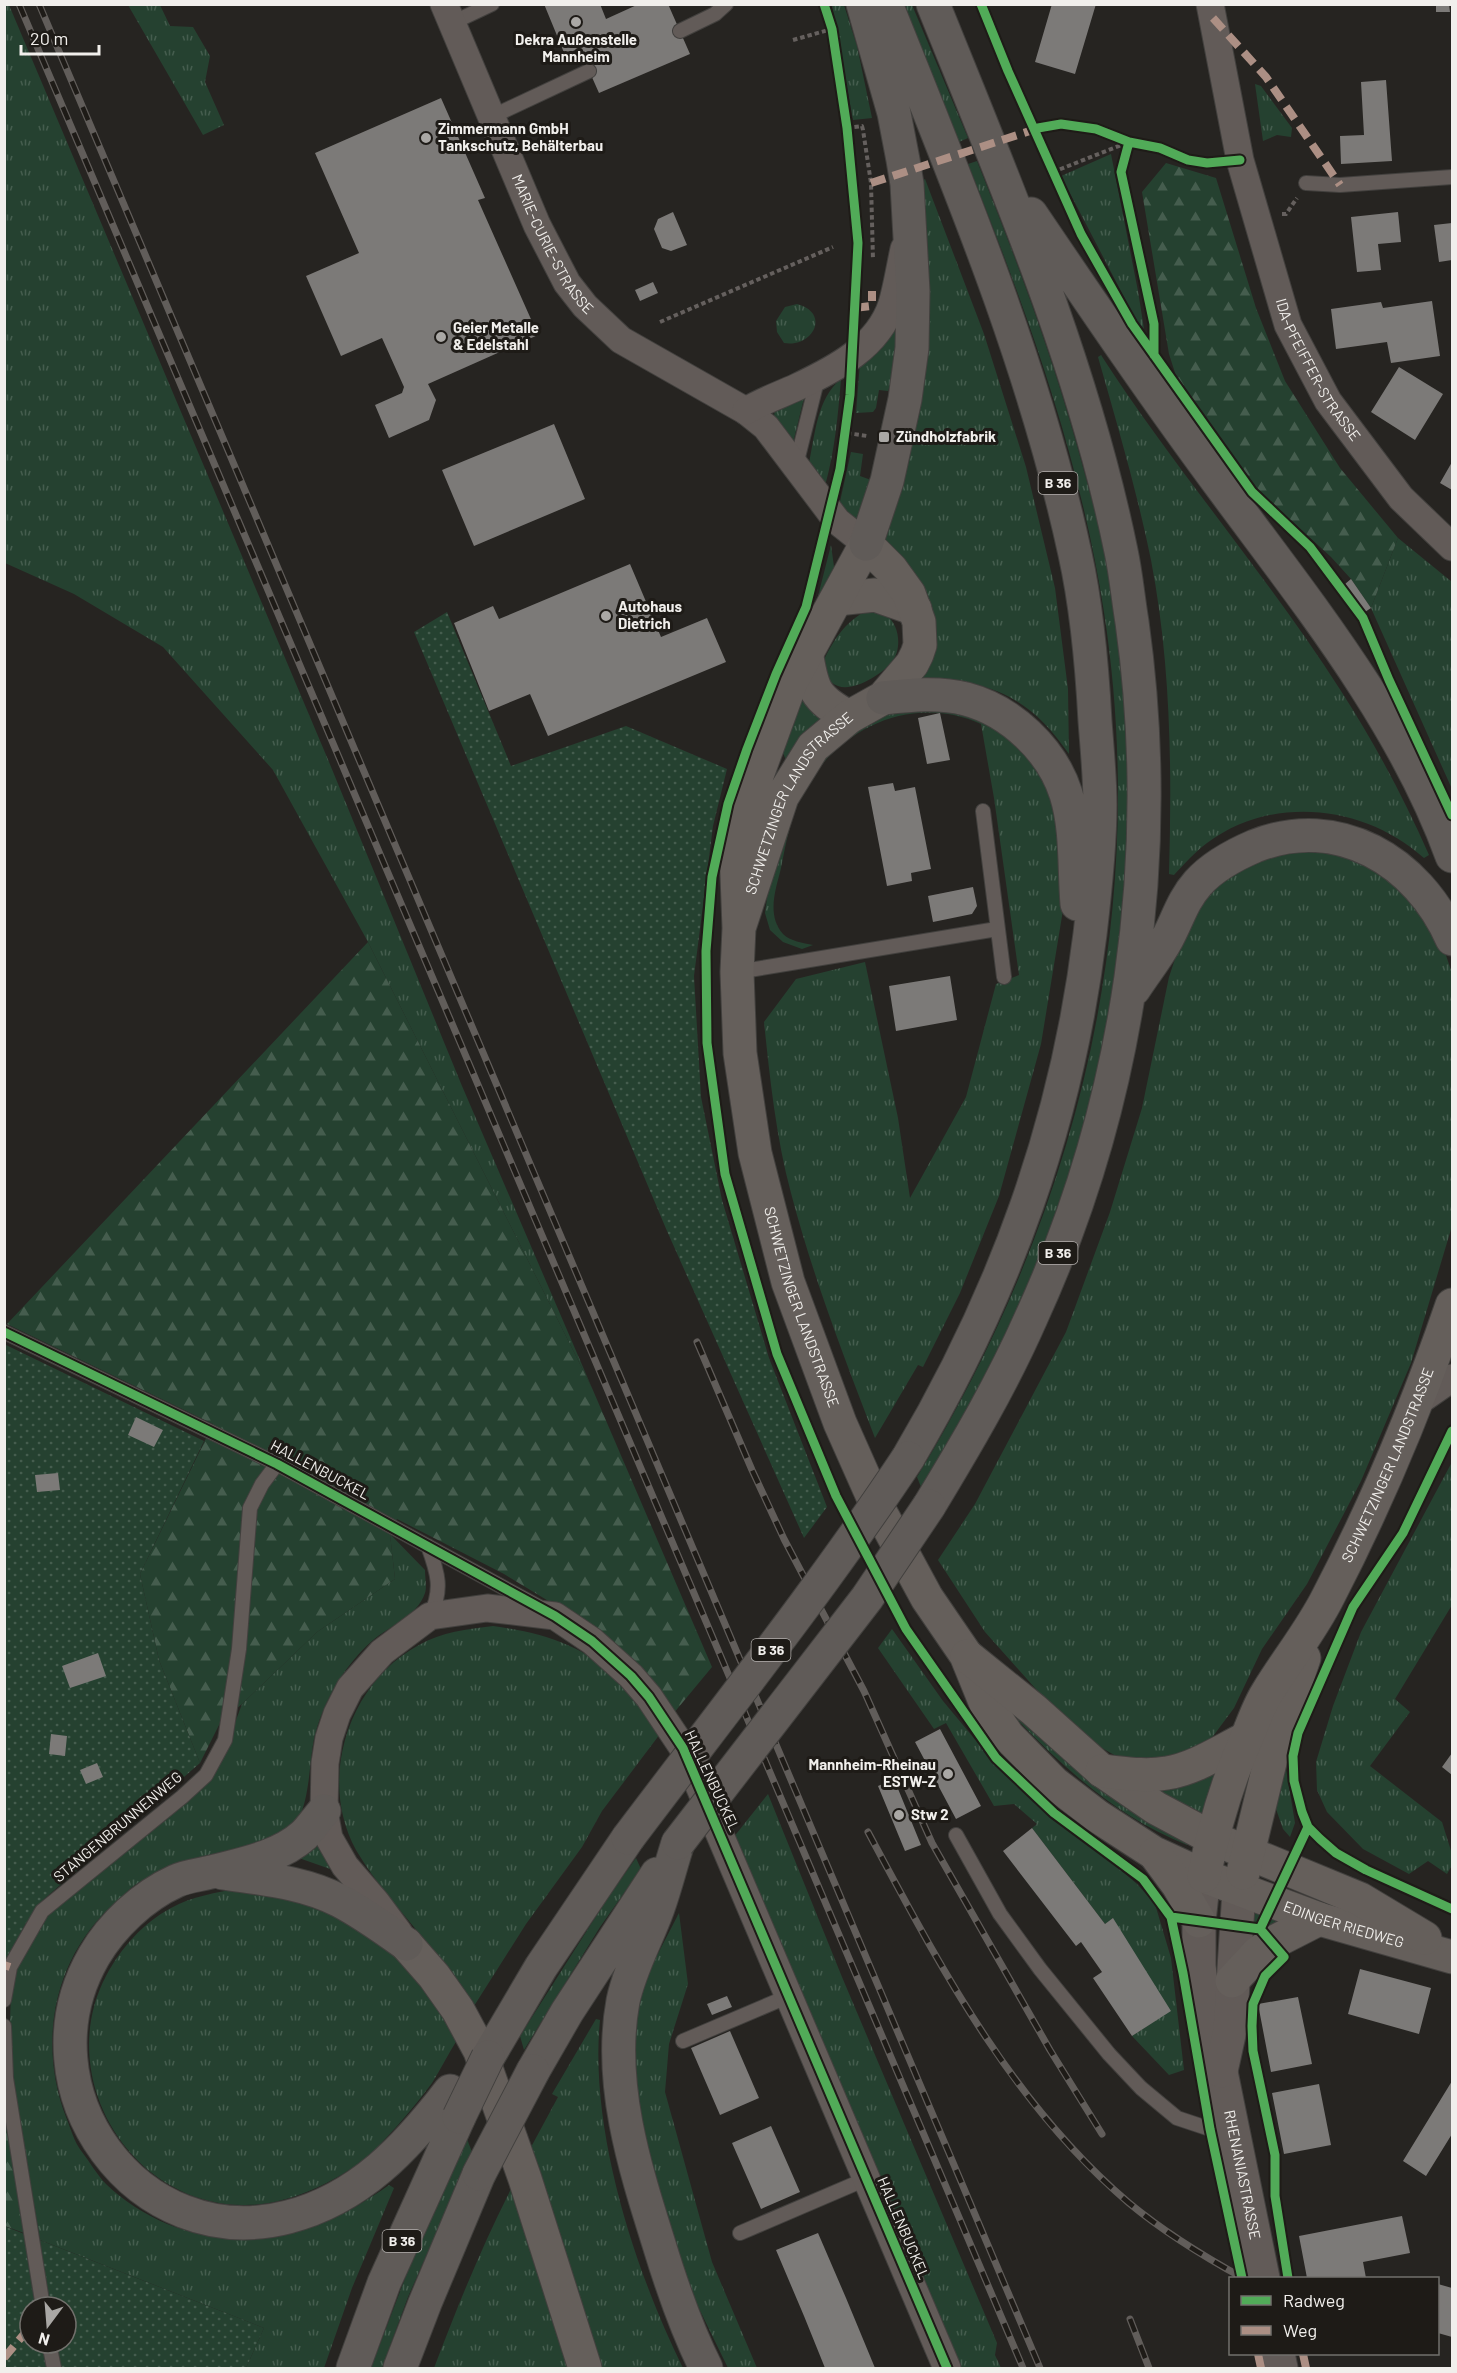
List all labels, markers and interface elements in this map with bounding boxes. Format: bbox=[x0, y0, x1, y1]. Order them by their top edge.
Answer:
marker: Dekra Außenstelle Mannheim bbox=[569, 15, 583, 29]
scale bar bbox=[21, 18, 99, 56]
text: 20 m bbox=[30, 27, 68, 49]
place label: Dekra Außenstelle Mannheim bbox=[515, 30, 637, 65]
place label: Zimmermann GmbH Tankschutz, Behälterbau bbox=[438, 119, 603, 154]
marker: Zimmermann GmbH Tankschutz, Behälterbau bbox=[419, 131, 433, 145]
street label: MARIE-CURIE-STRASSE bbox=[509, 171, 598, 317]
street label: IDA-PFEIFFER-STRASSE bbox=[1273, 296, 1365, 444]
place label: Geier Metalle & Edelstahl bbox=[453, 318, 539, 353]
marker: Geier Metalle & Edelstahl bbox=[434, 330, 448, 344]
place label: Zündholzfabrik bbox=[896, 427, 996, 445]
marker: Zündholzfabrik bbox=[877, 430, 891, 444]
road number: B 36 bbox=[1038, 472, 1078, 494]
place label: Autohaus Dietrich bbox=[618, 597, 682, 632]
marker: Autohaus Dietrich bbox=[599, 609, 613, 623]
street label: SCHWETZINGER LANDSTRASSE bbox=[741, 708, 856, 897]
street label: SCHWETZINGER LANDSTRASSE bbox=[761, 1204, 843, 1410]
road number: B 36 bbox=[1038, 1242, 1078, 1264]
street label: SCHWETZINGER LANDSTRASSE bbox=[1337, 1365, 1437, 1565]
street label: HALLENBUCKEL bbox=[268, 1435, 373, 1503]
road number: B 36 bbox=[752, 1639, 790, 1661]
street label: HALLENBUCKEL bbox=[682, 1727, 744, 1834]
place label: Mannheim-Rheinau ESTW-Z bbox=[808, 1755, 936, 1790]
street label: STANGENBRUNNENWEG bbox=[49, 1767, 185, 1885]
marker: Mannheim-Rheinau ESTW-Z bbox=[941, 1767, 955, 1781]
place label: Stw 2 bbox=[911, 1805, 949, 1823]
marker: Stw 2 bbox=[892, 1808, 906, 1822]
street label: EDINGER RIEDWEG bbox=[1281, 1897, 1406, 1951]
street label: RHENANIASTRASSE bbox=[1221, 2108, 1265, 2241]
street label: HALLENBUCKEL bbox=[874, 2174, 934, 2282]
road number: B 36 bbox=[382, 2230, 422, 2252]
legend bbox=[1229, 2277, 1439, 2355]
text: Radweg bbox=[1283, 2289, 1345, 2311]
north arrow bbox=[18, 2295, 78, 2355]
text: Weg bbox=[1283, 2319, 1317, 2341]
text: N bbox=[36, 2329, 51, 2350]

